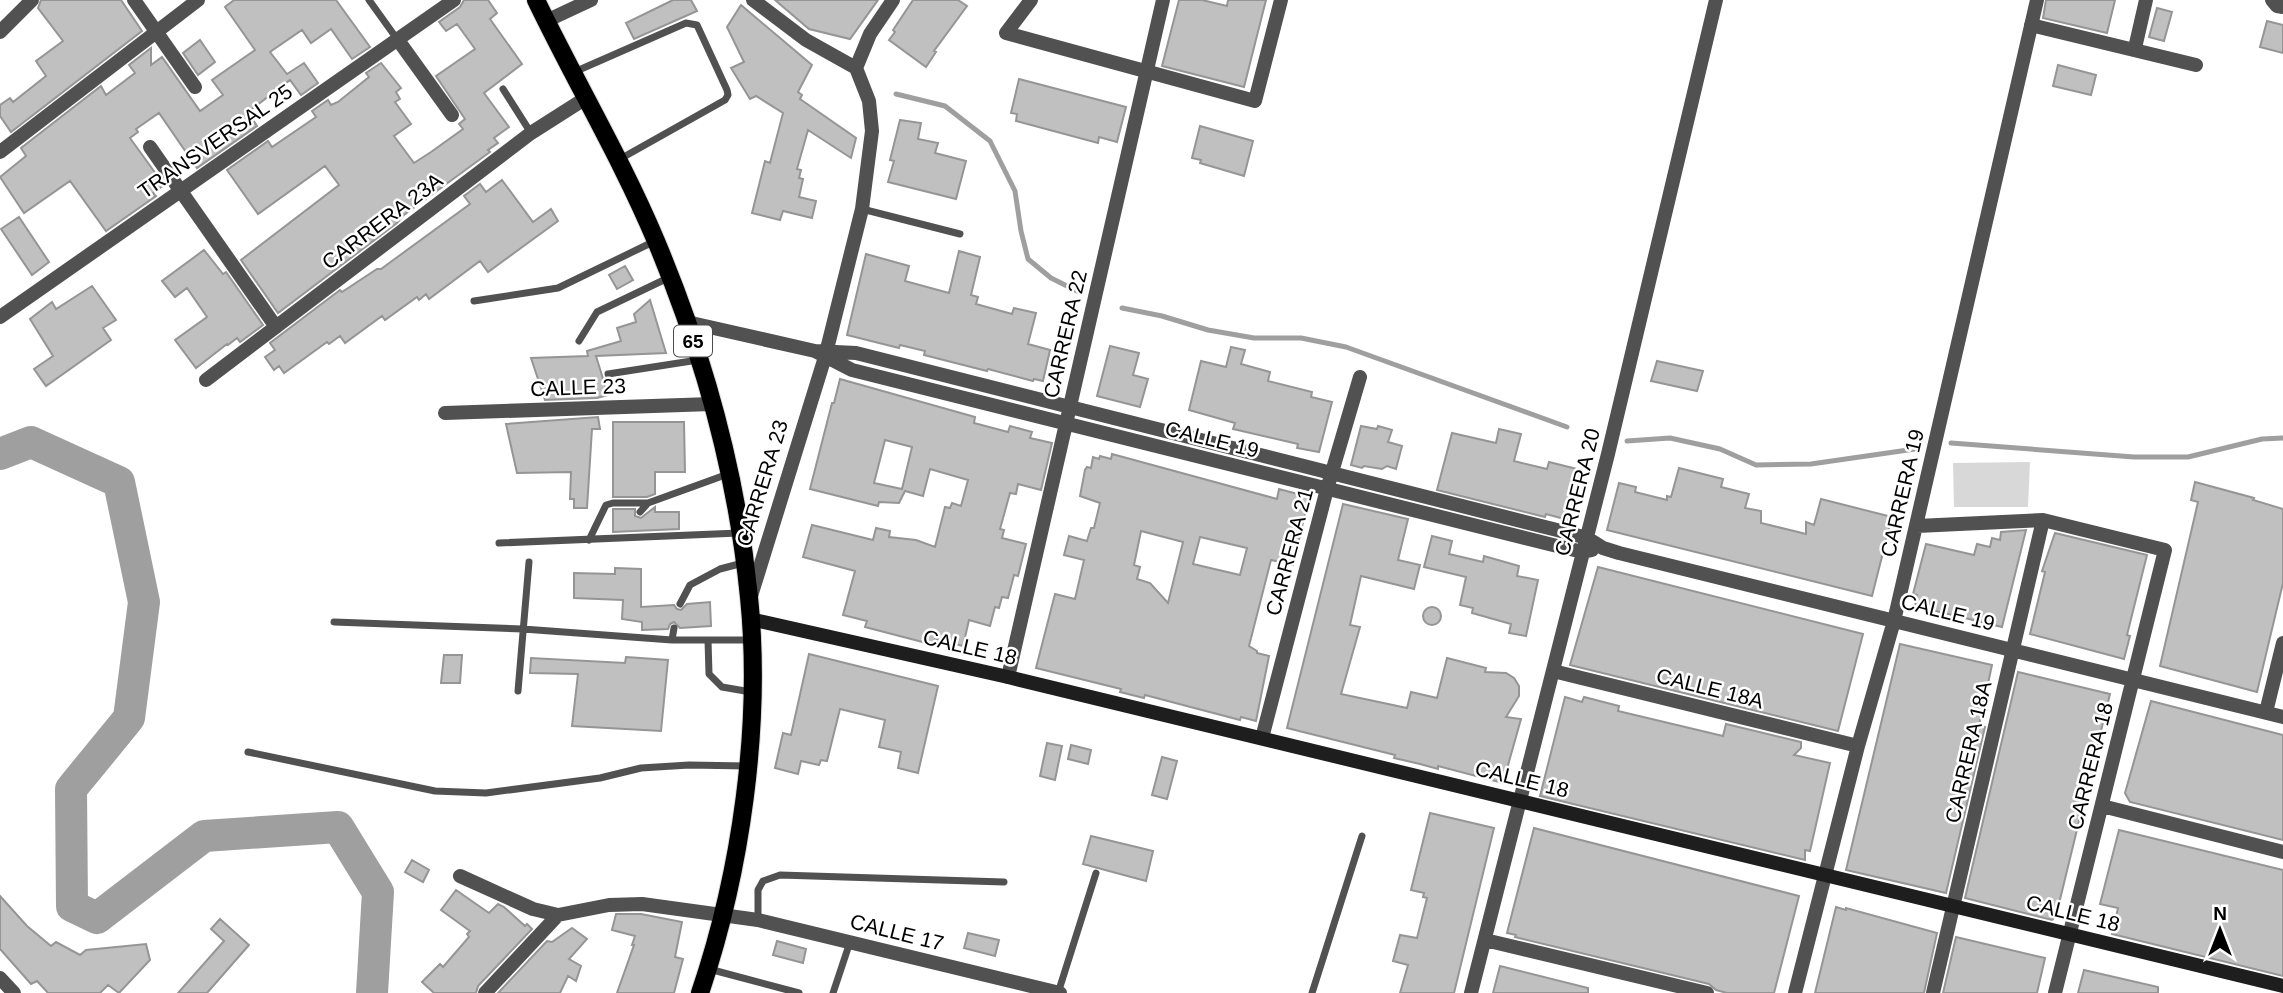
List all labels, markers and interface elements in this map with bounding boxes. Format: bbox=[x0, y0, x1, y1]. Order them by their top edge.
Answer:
street label: TRANSVERSAL 25 bbox=[134, 79, 296, 203]
street label: CARRERA 23A bbox=[317, 168, 447, 274]
street label: CARRERA 22 bbox=[1039, 268, 1091, 400]
road number: 65 bbox=[674, 326, 712, 356]
street label: CALLE 23 bbox=[530, 374, 626, 400]
street label: CALLE 19 bbox=[1163, 416, 1261, 462]
street label: CARRERA 23 bbox=[732, 417, 792, 549]
street label: CARRERA 20 bbox=[1550, 426, 1604, 558]
street label: CARRERA 19 bbox=[1876, 427, 1928, 559]
street label: CARRERA 21 bbox=[1261, 486, 1317, 618]
street label: CALLE 19 bbox=[1899, 589, 1997, 635]
street label: CALLE 18 bbox=[921, 625, 1019, 669]
street label: CALLE 18A bbox=[1654, 664, 1766, 712]
street label: CARRERA 18A bbox=[1941, 679, 1995, 825]
street label: CARRERA 18 bbox=[2063, 700, 2117, 832]
street label: CALLE 18 bbox=[1473, 756, 1571, 802]
street label: CALLE 18 bbox=[2024, 890, 2122, 936]
north arrow bbox=[2185, 895, 2255, 965]
text: N bbox=[2213, 903, 2227, 924]
street label: CALLE 17 bbox=[848, 909, 946, 955]

